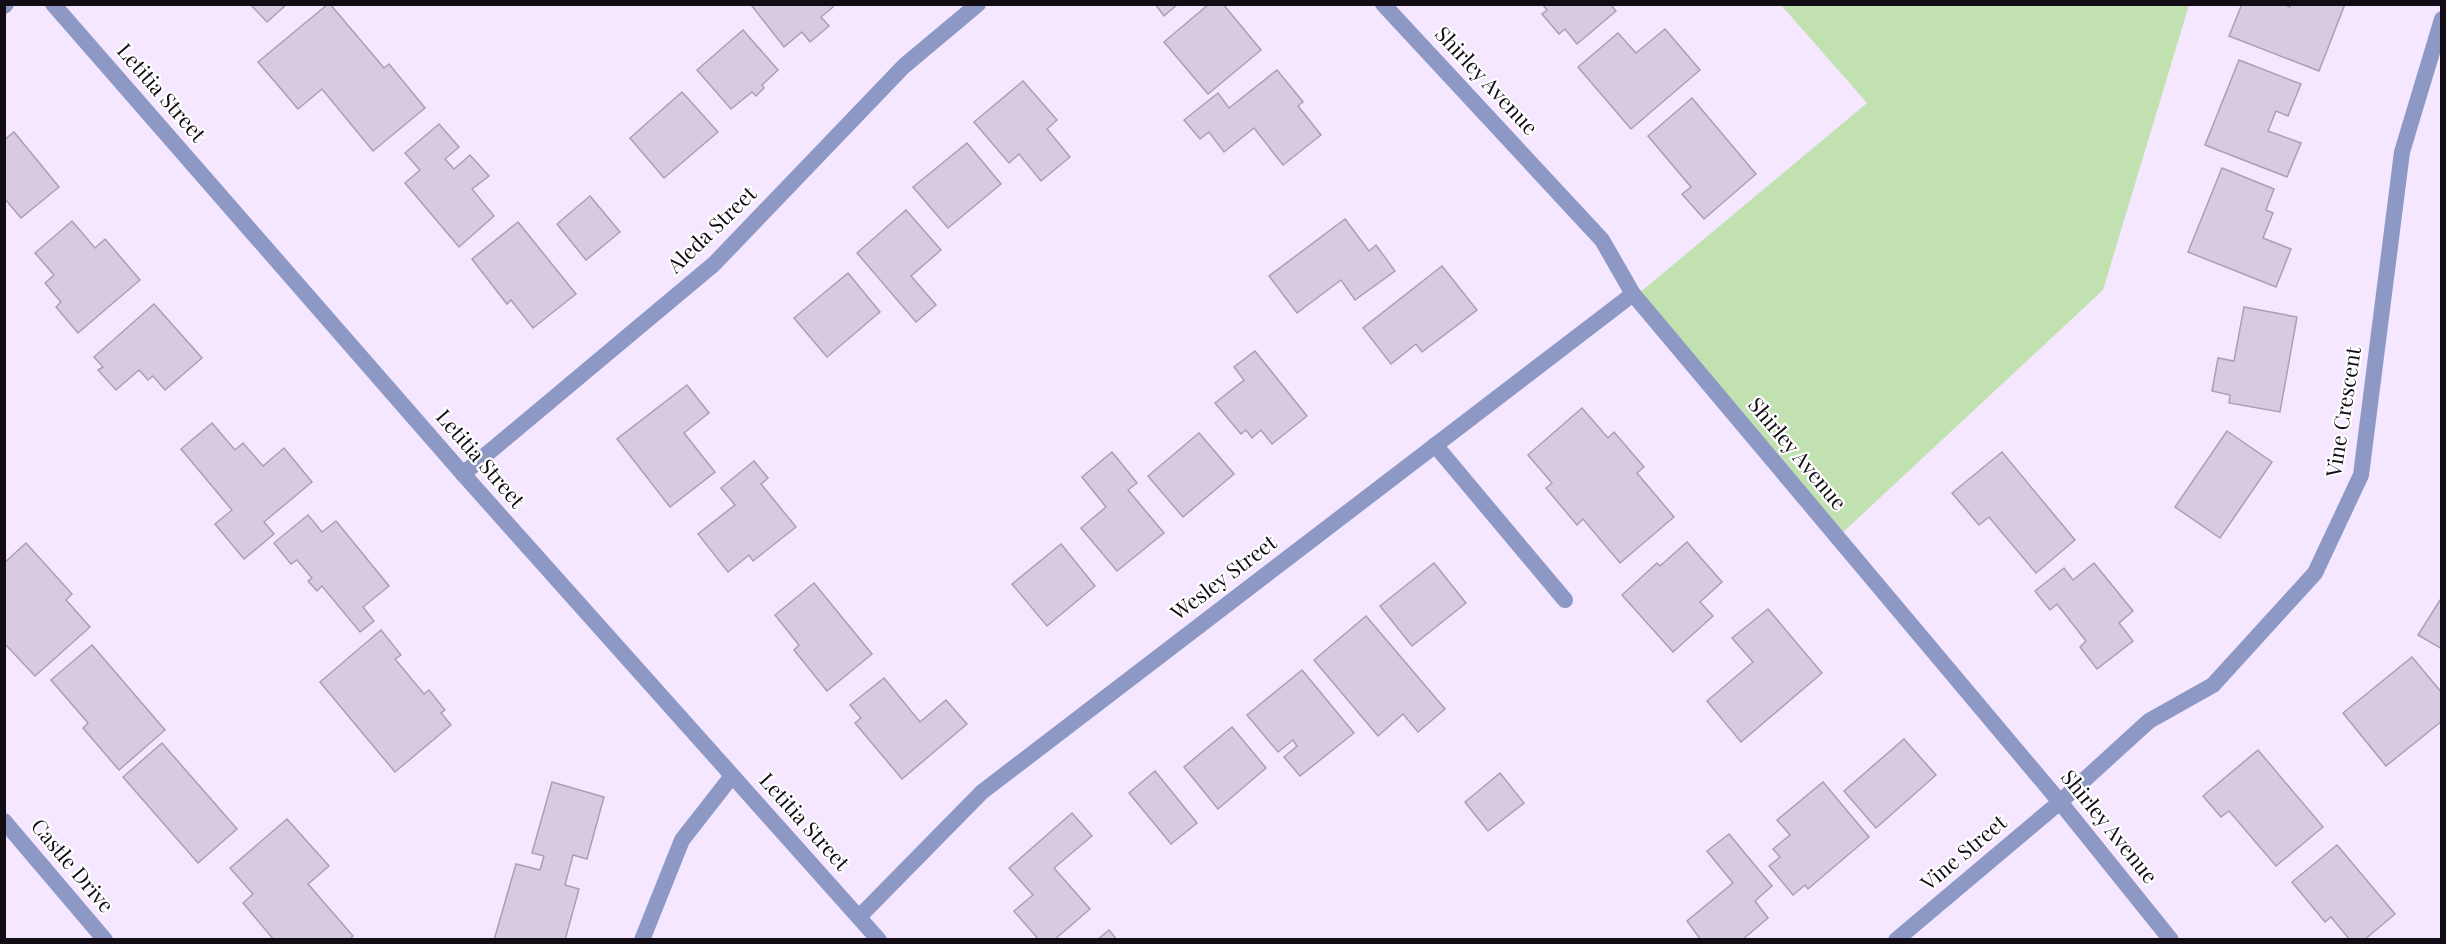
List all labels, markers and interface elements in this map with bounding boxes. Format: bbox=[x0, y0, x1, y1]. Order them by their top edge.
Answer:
street label: Shirley Avenue bbox=[1430, 19, 1545, 140]
street label: Letitia Street bbox=[112, 36, 213, 147]
street label: Aleda Street bbox=[659, 179, 762, 279]
street label: Vine Crescent bbox=[2318, 344, 2366, 480]
street label: Shirley Avenue bbox=[1743, 391, 1854, 515]
street label: Letitia Street bbox=[431, 402, 532, 513]
street label: Wesley Street bbox=[1163, 527, 1282, 626]
street label: Shirley Avenue bbox=[2056, 763, 2165, 889]
street label: Letitia Street bbox=[754, 766, 857, 876]
street label: Vine Street bbox=[1913, 807, 2012, 896]
street label: Castle Drive bbox=[26, 812, 121, 918]

